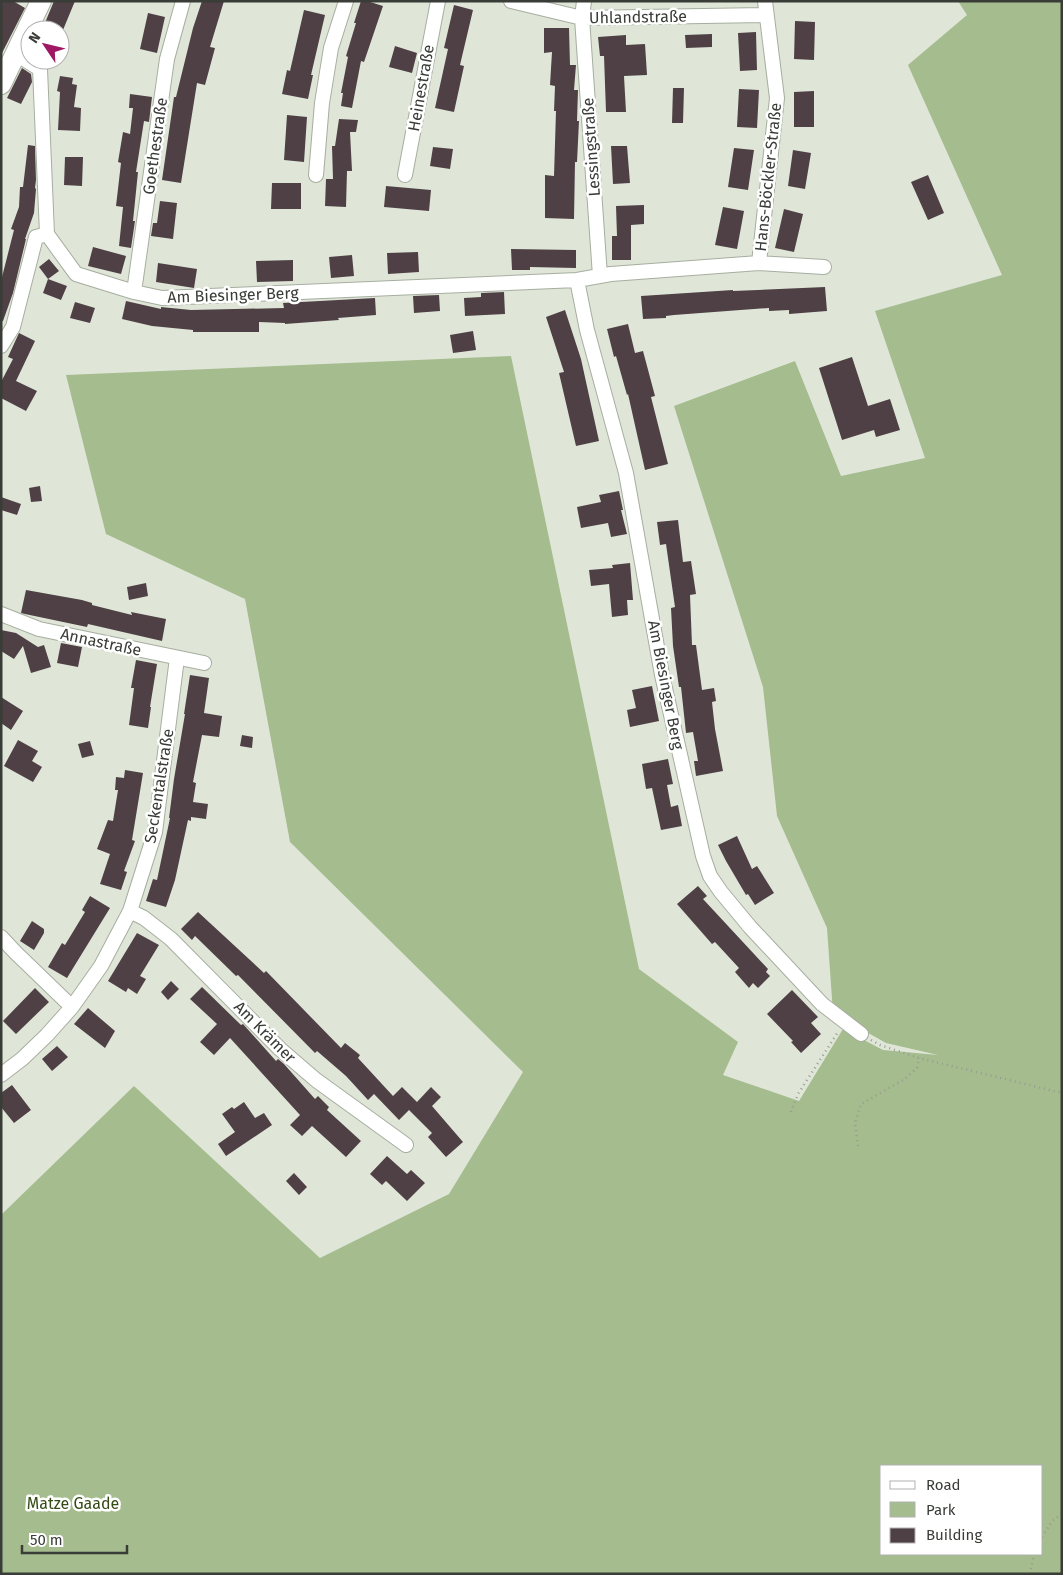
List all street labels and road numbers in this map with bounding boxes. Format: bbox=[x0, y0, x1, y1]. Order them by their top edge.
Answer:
street label: Uhlandstraße bbox=[589, 7, 687, 27]
street label: Heinestraße bbox=[404, 43, 438, 133]
street label: Goethestraße bbox=[139, 96, 171, 196]
street label: Lessingstraße bbox=[578, 97, 604, 197]
street label: Hans-Böckler-Straße bbox=[751, 102, 785, 252]
street label: Am Biesinger Berg bbox=[167, 283, 300, 307]
street label: Am Biesinger Berg bbox=[644, 619, 688, 752]
street label: Annastraße bbox=[59, 624, 143, 660]
street label: Seckentalstraße bbox=[141, 727, 177, 845]
street label: Am Krämer bbox=[230, 997, 300, 1067]

